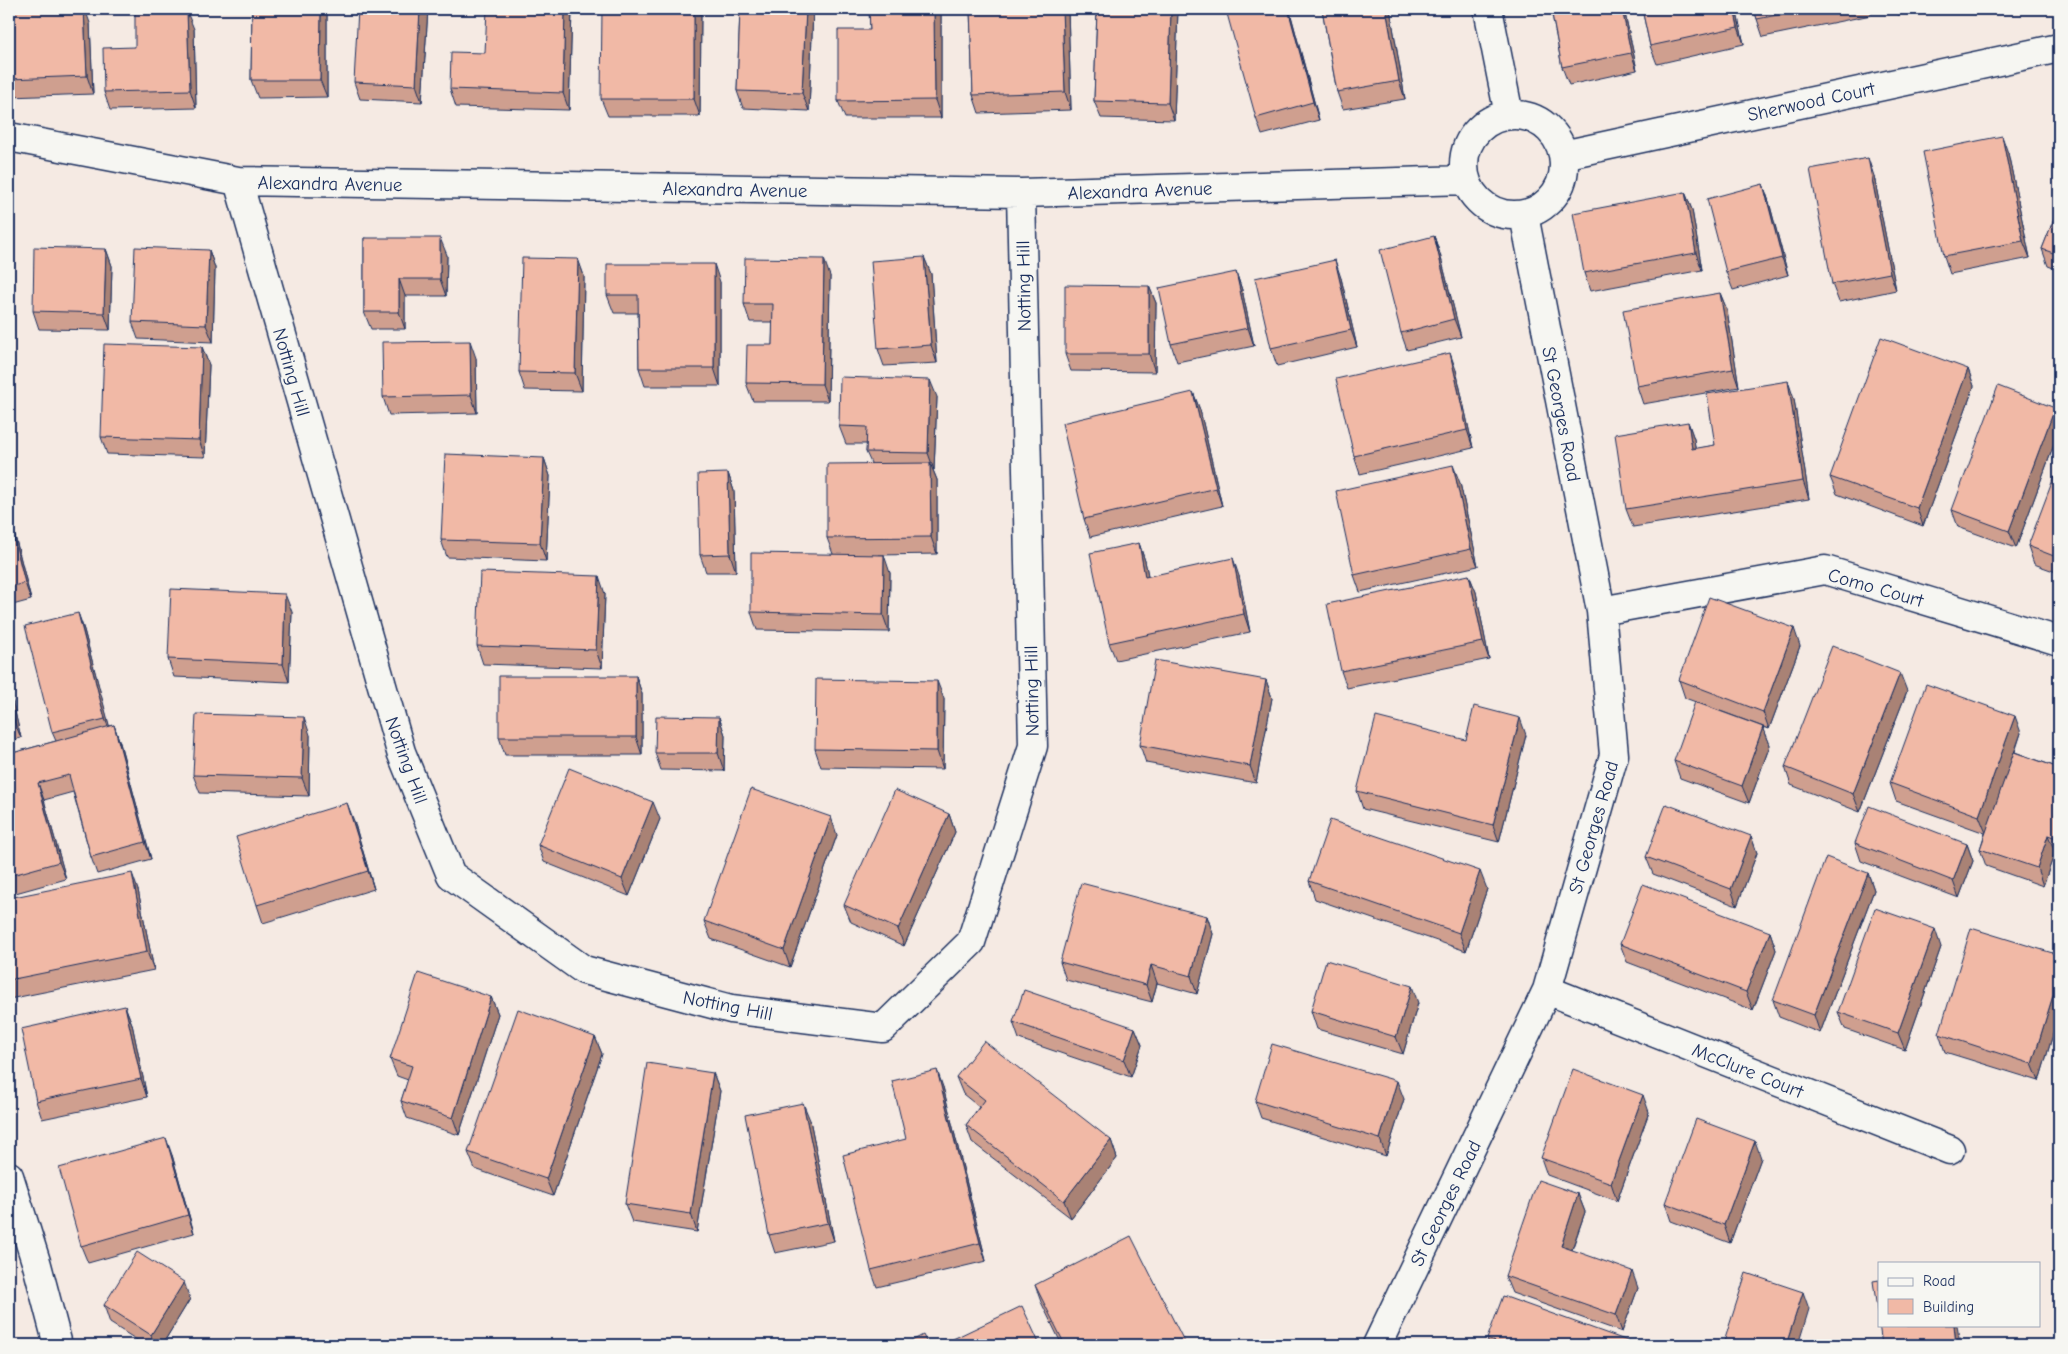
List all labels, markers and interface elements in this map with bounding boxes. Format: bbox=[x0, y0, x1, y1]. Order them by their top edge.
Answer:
street label: Sherwood Court bbox=[1745, 78, 1877, 126]
street label: Alexandra Avenue bbox=[257, 172, 403, 196]
street label: Alexandra Avenue bbox=[1067, 177, 1213, 205]
street label: Alexandra Avenue bbox=[662, 178, 808, 202]
street label: Notting Hill bbox=[1012, 240, 1036, 332]
street label: Notting Hill bbox=[268, 326, 314, 419]
street label: St Georges Road bbox=[1537, 345, 1585, 484]
street label: Como Court bbox=[1825, 564, 1927, 612]
street label: Notting Hill bbox=[1020, 645, 1044, 737]
street label: Notting Hill bbox=[380, 714, 432, 807]
street label: St Georges Road bbox=[1564, 758, 1623, 896]
street label: Notting Hill bbox=[681, 987, 775, 1025]
street label: McClure Court bbox=[1689, 1039, 1807, 1103]
street label: St Georges Road bbox=[1406, 1137, 1486, 1270]
legend bbox=[1878, 1262, 2040, 1326]
text: Road bbox=[1923, 1272, 1955, 1290]
text: Building bbox=[1923, 1298, 1974, 1316]

